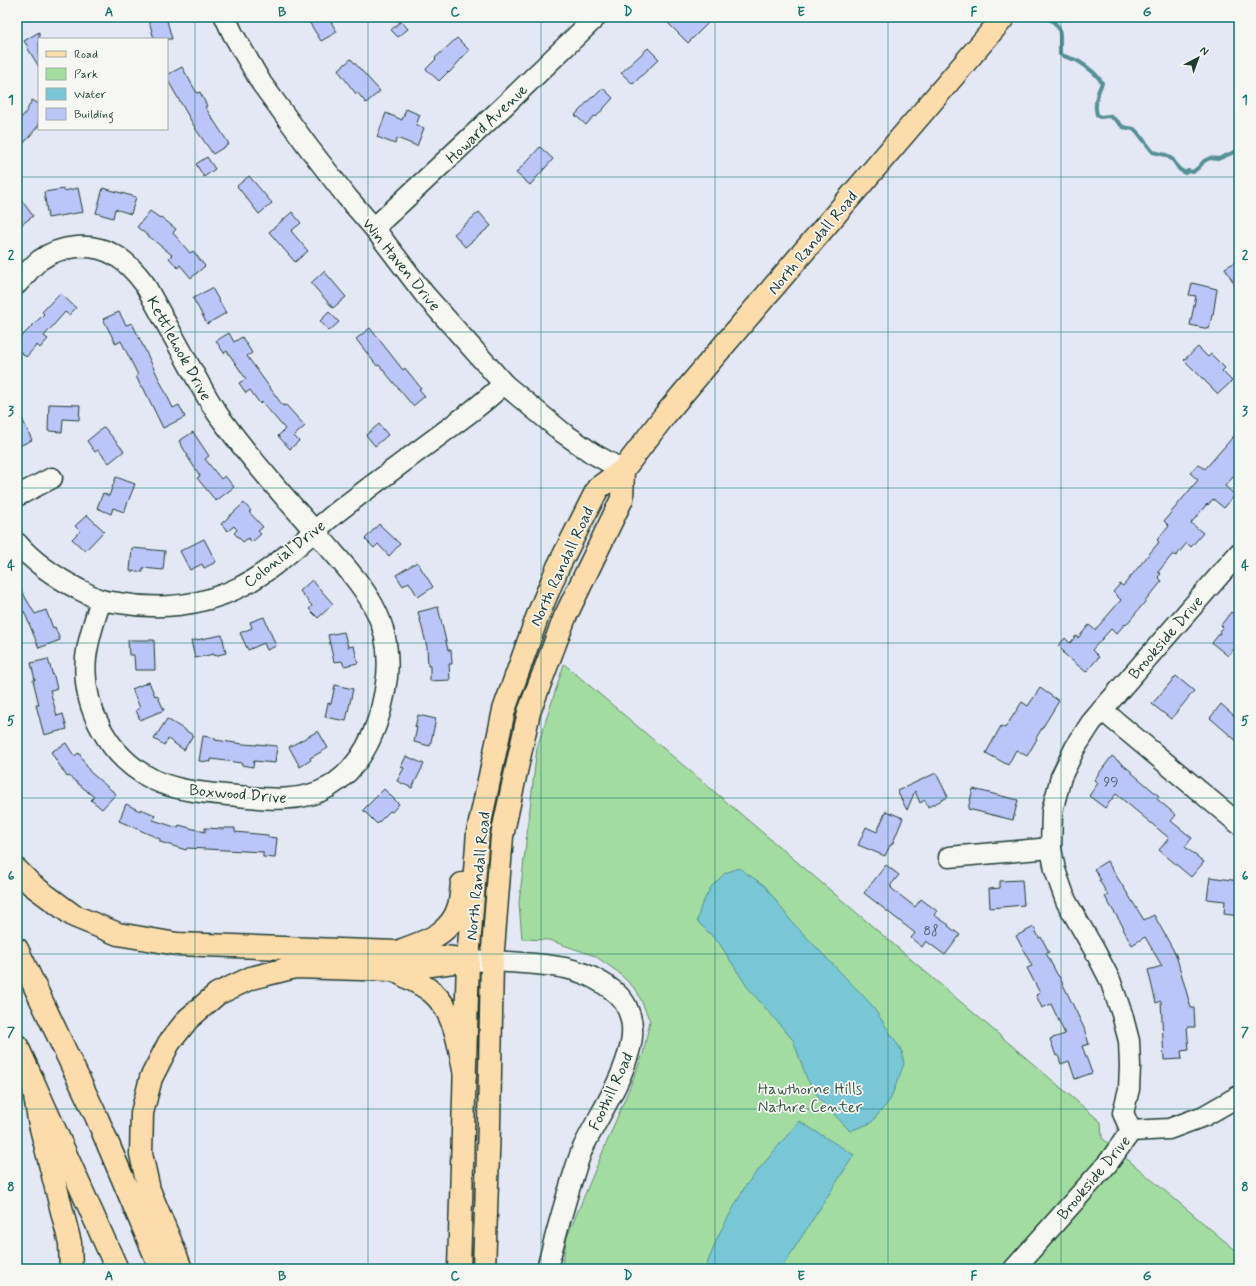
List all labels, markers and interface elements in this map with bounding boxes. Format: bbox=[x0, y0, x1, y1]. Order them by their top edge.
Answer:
text: A bbox=[105, 4, 113, 21]
text: B bbox=[278, 4, 287, 21]
text: C bbox=[450, 4, 460, 21]
text: D bbox=[624, 4, 633, 21]
text: E bbox=[797, 4, 805, 21]
text: F bbox=[971, 4, 978, 21]
text: G bbox=[1143, 4, 1152, 21]
legend bbox=[38, 38, 168, 130]
north arrow bbox=[1178, 38, 1218, 78]
text: N bbox=[1197, 44, 1211, 59]
text: Road bbox=[74, 47, 98, 63]
text: Park bbox=[74, 67, 98, 83]
street label: Howard Avenue bbox=[442, 79, 533, 168]
text: Water bbox=[74, 87, 106, 103]
text: 1 bbox=[8, 92, 14, 109]
text: 1 bbox=[1242, 92, 1248, 109]
text: Building bbox=[74, 107, 114, 124]
street label: North Randall Road bbox=[764, 187, 863, 299]
street label: Win Haven Drive bbox=[357, 214, 445, 316]
text: 2 bbox=[8, 247, 15, 264]
text: 2 bbox=[1242, 247, 1249, 264]
street label: Kettlehook Drive bbox=[141, 293, 216, 405]
text: 3 bbox=[8, 403, 14, 420]
text: 3 bbox=[1242, 403, 1248, 420]
street label: North Randall Road bbox=[526, 504, 599, 630]
street label: Colonial Drive bbox=[240, 516, 330, 593]
text: 4 bbox=[7, 558, 15, 575]
text: 4 bbox=[1241, 558, 1249, 575]
street label: Brookside Drive bbox=[1124, 592, 1208, 684]
text: 5 bbox=[7, 713, 15, 730]
text: 5 bbox=[1241, 713, 1249, 730]
house number: 99 bbox=[1103, 773, 1119, 791]
street label: Boxwood Drive bbox=[188, 780, 287, 809]
street label: North Randall Road bbox=[461, 811, 496, 942]
text: 6 bbox=[8, 868, 15, 885]
text: 6 bbox=[1242, 868, 1249, 885]
house number: 88 bbox=[923, 922, 939, 940]
text: 7 bbox=[7, 1024, 15, 1041]
text: 7 bbox=[1241, 1024, 1249, 1041]
street label: Foothill Road bbox=[584, 1049, 639, 1134]
park label: Hawthorne Hills Nature Center bbox=[758, 1079, 863, 1118]
street label: Brookside Drive bbox=[1053, 1131, 1136, 1225]
text: 8 bbox=[7, 1179, 15, 1196]
text: 8 bbox=[1241, 1179, 1249, 1196]
text: A bbox=[105, 1268, 113, 1285]
text: B bbox=[278, 1268, 287, 1285]
text: C bbox=[450, 1268, 460, 1285]
text: D bbox=[624, 1268, 633, 1285]
text: E bbox=[797, 1268, 805, 1285]
text: F bbox=[971, 1268, 978, 1285]
text: G bbox=[1143, 1268, 1152, 1285]

